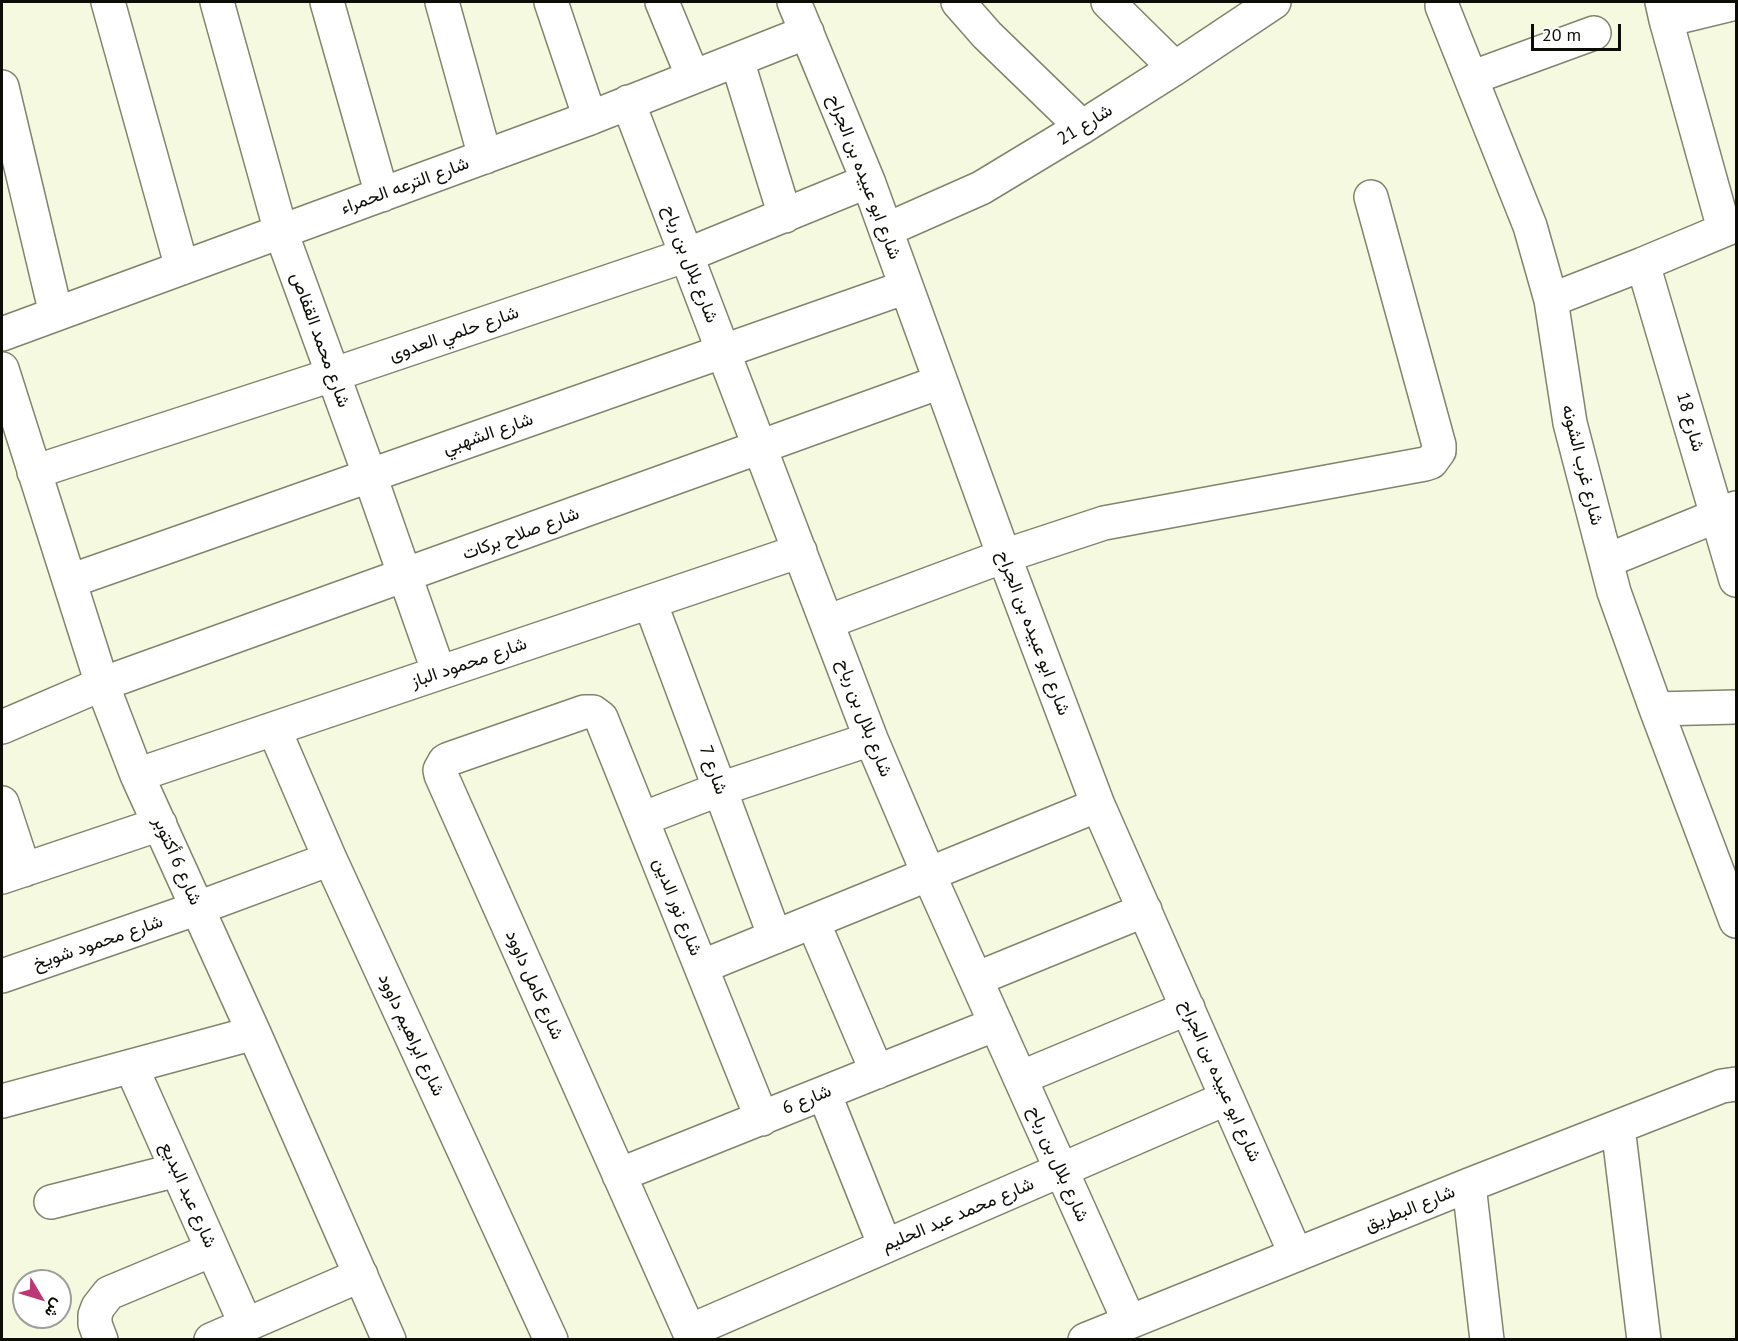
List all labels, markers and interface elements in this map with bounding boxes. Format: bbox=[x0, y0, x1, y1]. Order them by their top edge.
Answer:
scale bar bbox=[1534, 12, 1624, 50]
text: 20 m bbox=[1542, 23, 1581, 46]
street label: شارع ابو عبيده بن الجراح bbox=[823, 91, 905, 263]
street label: شارع 21 bbox=[1054, 100, 1116, 150]
street label: شارع الترعه الحمراء bbox=[338, 153, 472, 219]
street label: شارع بلال بن رباح bbox=[658, 202, 722, 326]
street label: شارع محمد القفاص bbox=[286, 270, 354, 410]
street label: شارع حلمي العدوى bbox=[386, 302, 522, 366]
street label: شارع 18 bbox=[1671, 390, 1709, 454]
street label: شارع غرب الشونه bbox=[1557, 402, 1607, 528]
street label: شارع الشهبي bbox=[440, 408, 536, 460]
street label: شارع صلاح بركات bbox=[460, 503, 582, 565]
street label: شارع ابو عبيده بن الجراح bbox=[992, 547, 1074, 719]
street label: شارع محمود الباز bbox=[408, 633, 530, 693]
street label: شارع بلال بن رباح bbox=[832, 656, 896, 780]
street label: شارع 7 bbox=[694, 742, 732, 798]
street label: شارع 6 أكتوبر bbox=[148, 813, 206, 909]
street label: شارع نور الدين bbox=[648, 855, 706, 959]
street label: شارع محمود شويخ bbox=[30, 911, 166, 975]
street label: شارع كامل داوود bbox=[500, 927, 568, 1043]
street label: شارع ابراهيم داوود bbox=[373, 970, 449, 1100]
street label: شارع ابو عبيده بن الجراح bbox=[1175, 997, 1265, 1165]
street label: شارع 6 bbox=[779, 1080, 835, 1120]
street label: شارع بلال بن رباح bbox=[1023, 1103, 1093, 1225]
street label: شارع عبد البديع bbox=[155, 1139, 221, 1251]
street label: شارع محمد عبد الحليم bbox=[879, 1173, 1037, 1257]
street label: شارع البطريق bbox=[1362, 1181, 1458, 1237]
north arrow bbox=[12, 1269, 72, 1329]
text: ش bbox=[41, 1295, 68, 1323]

